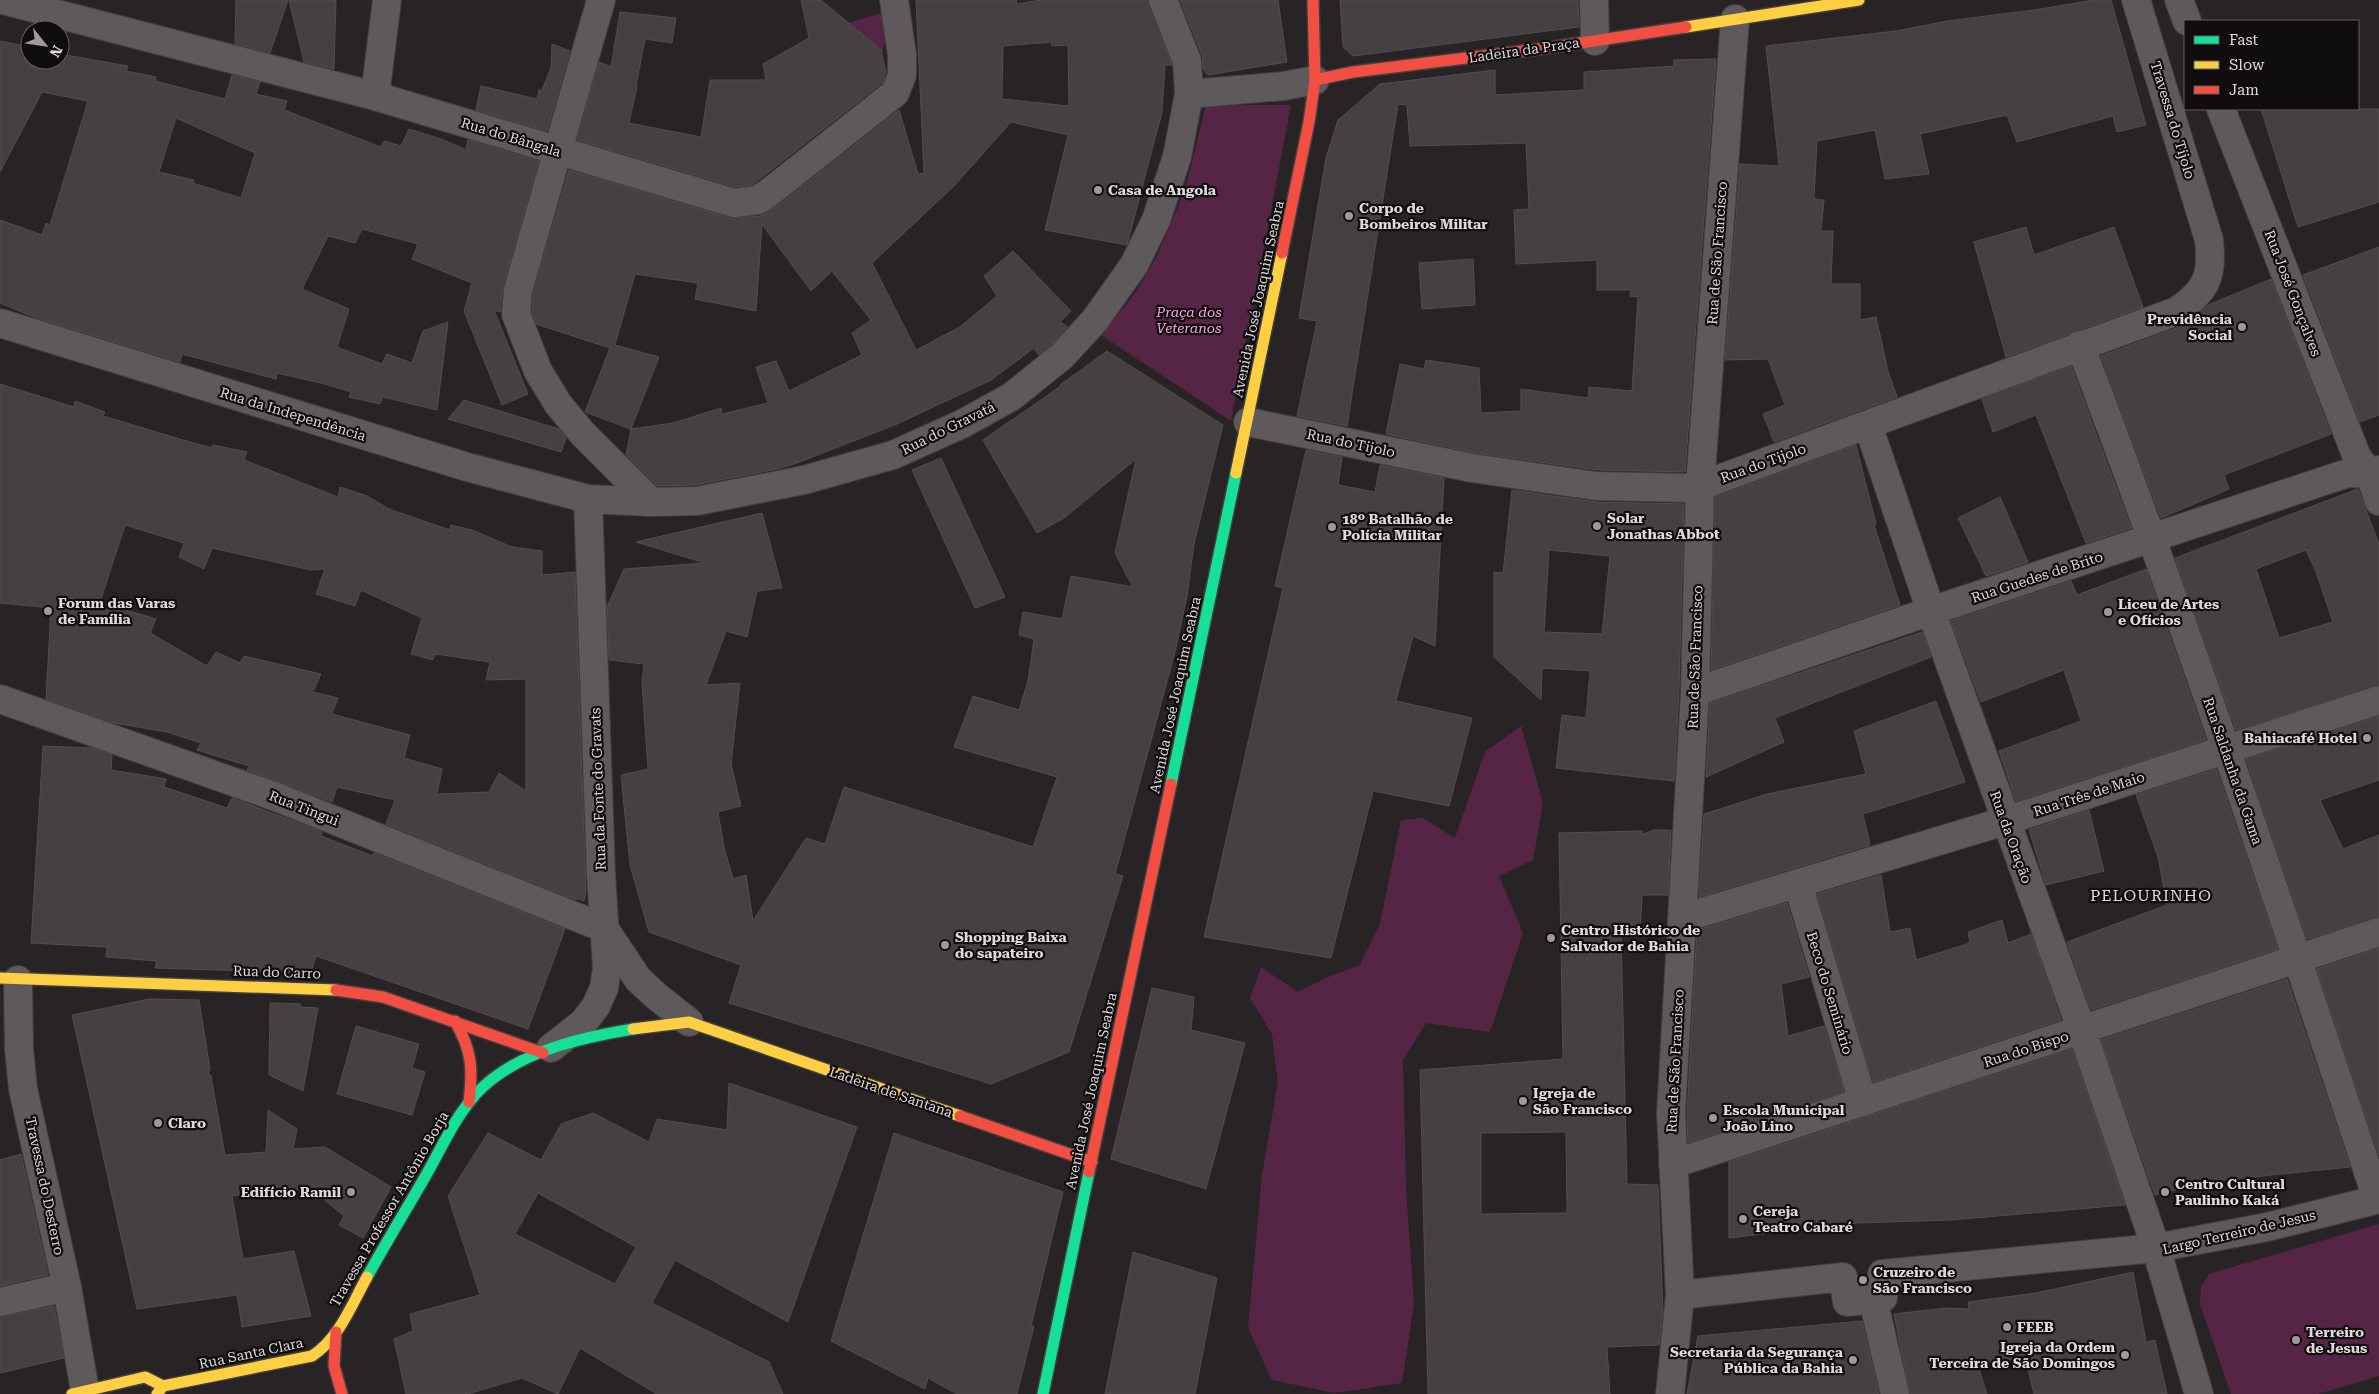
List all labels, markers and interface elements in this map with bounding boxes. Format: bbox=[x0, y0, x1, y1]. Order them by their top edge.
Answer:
north arrow bbox=[20, 20, 70, 70]
legend bbox=[2184, 20, 2359, 110]
text: Fast bbox=[2229, 31, 2259, 49]
street label: Ladeira da Praça bbox=[1468, 34, 1581, 66]
text: N bbox=[47, 43, 66, 60]
text: Slow bbox=[2229, 56, 2265, 74]
street label: Travessa do Tijolo bbox=[2147, 59, 2199, 181]
text: Jam bbox=[2229, 81, 2259, 99]
street label: Rua do Bângala bbox=[459, 114, 563, 160]
street label: Rua de São Francisco bbox=[1704, 181, 1730, 325]
place label: Casa de Angola bbox=[1108, 182, 1217, 198]
marker: Casa de Angola bbox=[1092, 184, 1104, 196]
street label: Avenida José Joaquim Seabra bbox=[1229, 199, 1287, 399]
place label: Corpo de Bombeiros Militar bbox=[1359, 200, 1488, 232]
marker: Corpo de Bombeiros Militar bbox=[1343, 210, 1355, 222]
street label: Rua José Gonçalves bbox=[2261, 228, 2325, 359]
park label: Praça dos Veteranos bbox=[1155, 304, 1222, 336]
place label: Previdência Social bbox=[2147, 311, 2233, 343]
marker: Previdência Social bbox=[2236, 321, 2248, 333]
street label: Rua da Independência bbox=[218, 384, 368, 444]
street label: Rua do Gravatá bbox=[899, 398, 998, 458]
street label: Rua do Tijolo bbox=[1305, 426, 1397, 460]
street label: Rua do Tijolo bbox=[1718, 440, 1808, 486]
place label: Solar Jonathas Abbot bbox=[1607, 510, 1720, 542]
place label: 18º Batalhão de Polícia Militar bbox=[1342, 511, 1453, 543]
marker: Solar Jonathas Abbot bbox=[1591, 520, 1603, 532]
marker: 18º Batalhão de Polícia Militar bbox=[1326, 521, 1338, 533]
street label: Rua Guedes de Brito bbox=[1969, 548, 2105, 606]
street label: Rua de São Francisco bbox=[1684, 585, 1706, 729]
place label: Forum das Varas de Família bbox=[58, 595, 175, 627]
street label: Avenida José Joaquim Seabra bbox=[1146, 595, 1204, 795]
place label: Liceu de Artes e Ofícios bbox=[2118, 596, 2219, 628]
marker: Forum das Varas de Família bbox=[42, 605, 54, 617]
marker: Liceu de Artes e Ofícios bbox=[2102, 606, 2114, 618]
street label: Rua Saldanha da Gama bbox=[2200, 695, 2266, 847]
street label: Rua da Fonte do Gravats bbox=[587, 707, 609, 871]
place label: Bahiacafé Hotel bbox=[2244, 730, 2357, 746]
marker: Bahiacafé Hotel bbox=[2361, 732, 2373, 744]
street label: Rua Três de Maio bbox=[2031, 768, 2147, 820]
street label: Rua Tingui bbox=[267, 787, 342, 829]
street label: Rua da Oração bbox=[1987, 788, 2035, 886]
district label: PELOURINHO bbox=[2090, 886, 2212, 905]
place label: Centro Histórico de Salvador de Bahia bbox=[1561, 922, 1700, 954]
place label: Shopping Baixa do sapateiro bbox=[955, 929, 1068, 961]
street label: Beco do Seminário bbox=[1804, 930, 1856, 1056]
marker: Centro Histórico de Salvador de Bahia bbox=[1545, 932, 1557, 944]
marker: Shopping Baixa do sapateiro bbox=[939, 939, 951, 951]
street label: Rua do Carro bbox=[233, 962, 321, 982]
street label: Rua de São Francisco bbox=[1663, 989, 1687, 1133]
street label: Avenida José Joaquim Seabra bbox=[1062, 991, 1120, 1191]
street label: Rua do Bispo bbox=[1981, 1028, 2071, 1070]
street label: Ladeira de Santana bbox=[827, 1063, 955, 1121]
place label: Igreja de São Francisco bbox=[1533, 1085, 1632, 1117]
marker: Igreja de São Francisco bbox=[1517, 1095, 1529, 1107]
place label: Escola Municipal João Lino bbox=[1723, 1102, 1845, 1134]
street label: Travessa Professor Antônio Borja bbox=[326, 1108, 452, 1309]
marker: Escola Municipal João Lino bbox=[1707, 1112, 1719, 1124]
street label: Travessa do Desterro bbox=[23, 1115, 67, 1257]
place label: Claro bbox=[168, 1115, 206, 1131]
marker: Claro bbox=[152, 1117, 164, 1129]
place label: Centro Cultural Paulinho Kaká bbox=[2175, 1176, 2285, 1208]
place label: Edifício Ramil bbox=[241, 1184, 341, 1200]
marker: Edifício Ramil bbox=[345, 1186, 357, 1198]
marker: Centro Cultural Paulinho Kaká bbox=[2159, 1186, 2171, 1198]
place label: Cereja Teatro Cabaré bbox=[1753, 1203, 1853, 1235]
street label: Largo Terreiro de Jesus bbox=[2161, 1207, 2317, 1257]
marker: Cereja Teatro Cabaré bbox=[1737, 1213, 1749, 1225]
place label: Cruzeiro de São Francisco bbox=[1873, 1264, 1972, 1296]
marker: Cruzeiro de São Francisco bbox=[1857, 1274, 1869, 1286]
place label: FEEB bbox=[2017, 1319, 2054, 1335]
marker: FEEB bbox=[2001, 1321, 2013, 1333]
place label: Terreiro de Jesus bbox=[2306, 1324, 2367, 1356]
street label: Rua Santa Clara bbox=[197, 1334, 305, 1372]
marker: Terreiro de Jesus bbox=[2290, 1334, 2302, 1346]
place label: Igreja da Ordem Terceira de São Domingos bbox=[1929, 1339, 2115, 1371]
place label: Secretaria da Segurança Pública da Bahia bbox=[1670, 1344, 1844, 1376]
marker: Igreja da Ordem Terceira de São Domingos bbox=[2119, 1349, 2131, 1361]
marker: Secretaria da Segurança Pública da Bahia bbox=[1847, 1354, 1859, 1366]

